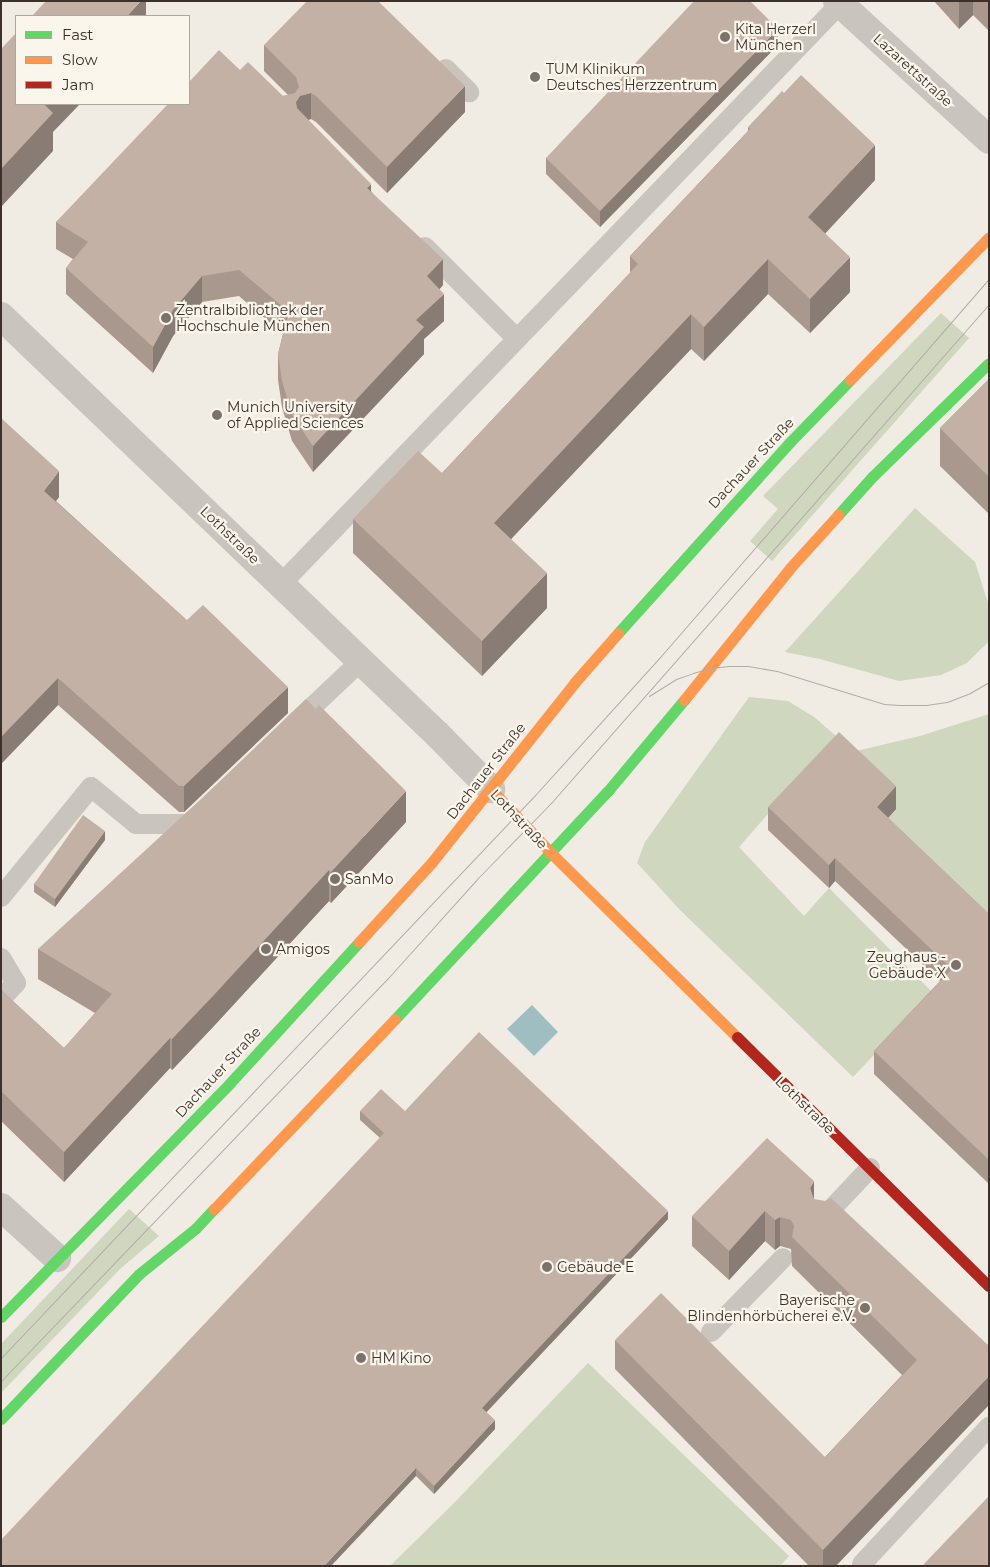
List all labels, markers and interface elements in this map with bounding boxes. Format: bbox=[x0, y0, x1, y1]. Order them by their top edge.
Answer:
legend bbox=[15, 15, 190, 105]
place label: Kita Herzerl München bbox=[735, 21, 816, 54]
text: Fast bbox=[62, 25, 93, 44]
street label: Lazarettstraße bbox=[870, 30, 956, 110]
marker: Kita Herzerl München bbox=[719, 31, 731, 43]
text: Slow bbox=[62, 50, 98, 69]
place label: TUM Klinikum Deutsches Herzzentrum bbox=[546, 61, 717, 94]
marker: TUM Klinikum Deutsches Herzzentrum bbox=[528, 70, 542, 84]
text: Jam bbox=[62, 75, 94, 94]
place label: Zentralbibliothek der Hochschule München bbox=[176, 302, 330, 334]
marker: Zentralbibliothek der Hochschule München bbox=[160, 312, 172, 324]
place label: Munich University of Applied Sciences bbox=[227, 399, 363, 432]
marker: Munich University of Applied Sciences bbox=[211, 409, 223, 421]
street label: Dachauer Straße bbox=[705, 414, 797, 512]
street label: Lothstraße bbox=[197, 503, 263, 567]
street label: Dachauer Straße bbox=[443, 719, 529, 823]
street label: Lothstraße bbox=[487, 786, 551, 852]
place label: SanMo bbox=[345, 871, 393, 887]
marker: SanMo bbox=[329, 873, 341, 885]
place label: Amigos bbox=[276, 941, 330, 957]
marker: Amigos bbox=[260, 943, 272, 955]
place label: Zeughaus - Gebäude X bbox=[867, 949, 946, 982]
marker: Zeughaus - Gebäude X bbox=[950, 959, 962, 971]
street label: Dachauer Straße bbox=[172, 1023, 264, 1121]
street label: Lothstraße bbox=[772, 1073, 838, 1137]
place label: Gebäude E bbox=[557, 1259, 634, 1275]
marker: Gebäude E bbox=[541, 1261, 553, 1273]
place label: Bayerische Blindenhörbücherei e.V. bbox=[687, 1292, 855, 1324]
marker: Bayerische Blindenhörbücherei e.V. bbox=[859, 1302, 871, 1314]
place label: HM Kino bbox=[371, 1350, 431, 1366]
marker: HM Kino bbox=[355, 1352, 367, 1364]

